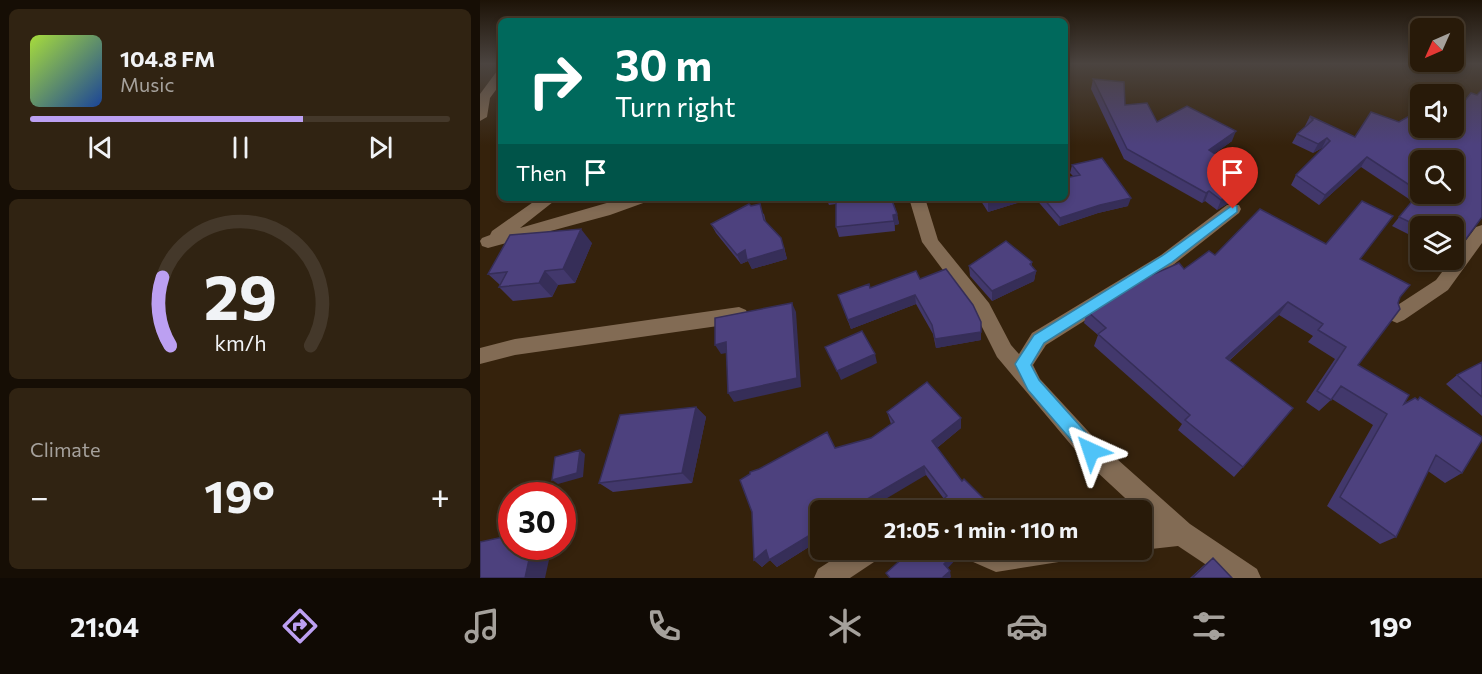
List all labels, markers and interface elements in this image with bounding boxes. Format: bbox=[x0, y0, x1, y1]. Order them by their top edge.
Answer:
north arrow bbox=[1410, 18, 1464, 72]
map controls bbox=[1410, 18, 1464, 270]
text: 30 m bbox=[615, 38, 712, 90]
icon: right bbox=[516, 42, 594, 120]
text: 104.8 FM bbox=[120, 45, 215, 72]
text: Music bbox=[120, 72, 174, 96]
button: sound bbox=[1410, 84, 1464, 138]
text: Turn right bbox=[615, 90, 735, 123]
icon: previous bbox=[84, 131, 117, 164]
icon: pause bbox=[224, 131, 257, 164]
icon: next bbox=[364, 131, 397, 164]
pin bbox=[1207, 147, 1258, 209]
button: search bbox=[1410, 150, 1464, 204]
icon: arrive bbox=[579, 156, 612, 189]
icon: arrive bbox=[1216, 156, 1249, 189]
text: Then bbox=[516, 159, 567, 186]
button: layers bbox=[1410, 216, 1464, 270]
text: 29 bbox=[203, 257, 277, 333]
text: km/h bbox=[214, 329, 266, 355]
position arrow bbox=[1059, 419, 1123, 483]
text: Climate bbox=[30, 437, 100, 461]
text: 19° bbox=[204, 467, 275, 522]
text: − bbox=[30, 475, 49, 516]
text: + bbox=[431, 475, 450, 516]
speed limit sign: 30 bbox=[498, 482, 576, 560]
text: 21:05 · 1 min · 110 m bbox=[884, 516, 1078, 543]
icon: directions bbox=[279, 605, 321, 647]
icon: music bbox=[461, 605, 503, 647]
icon: phone bbox=[643, 605, 685, 647]
icon: climate bbox=[824, 605, 866, 647]
icon: car bbox=[1006, 605, 1048, 647]
icon: filters bbox=[1188, 605, 1230, 647]
text: 21:04 bbox=[70, 610, 139, 643]
text: 19° bbox=[1370, 610, 1412, 643]

